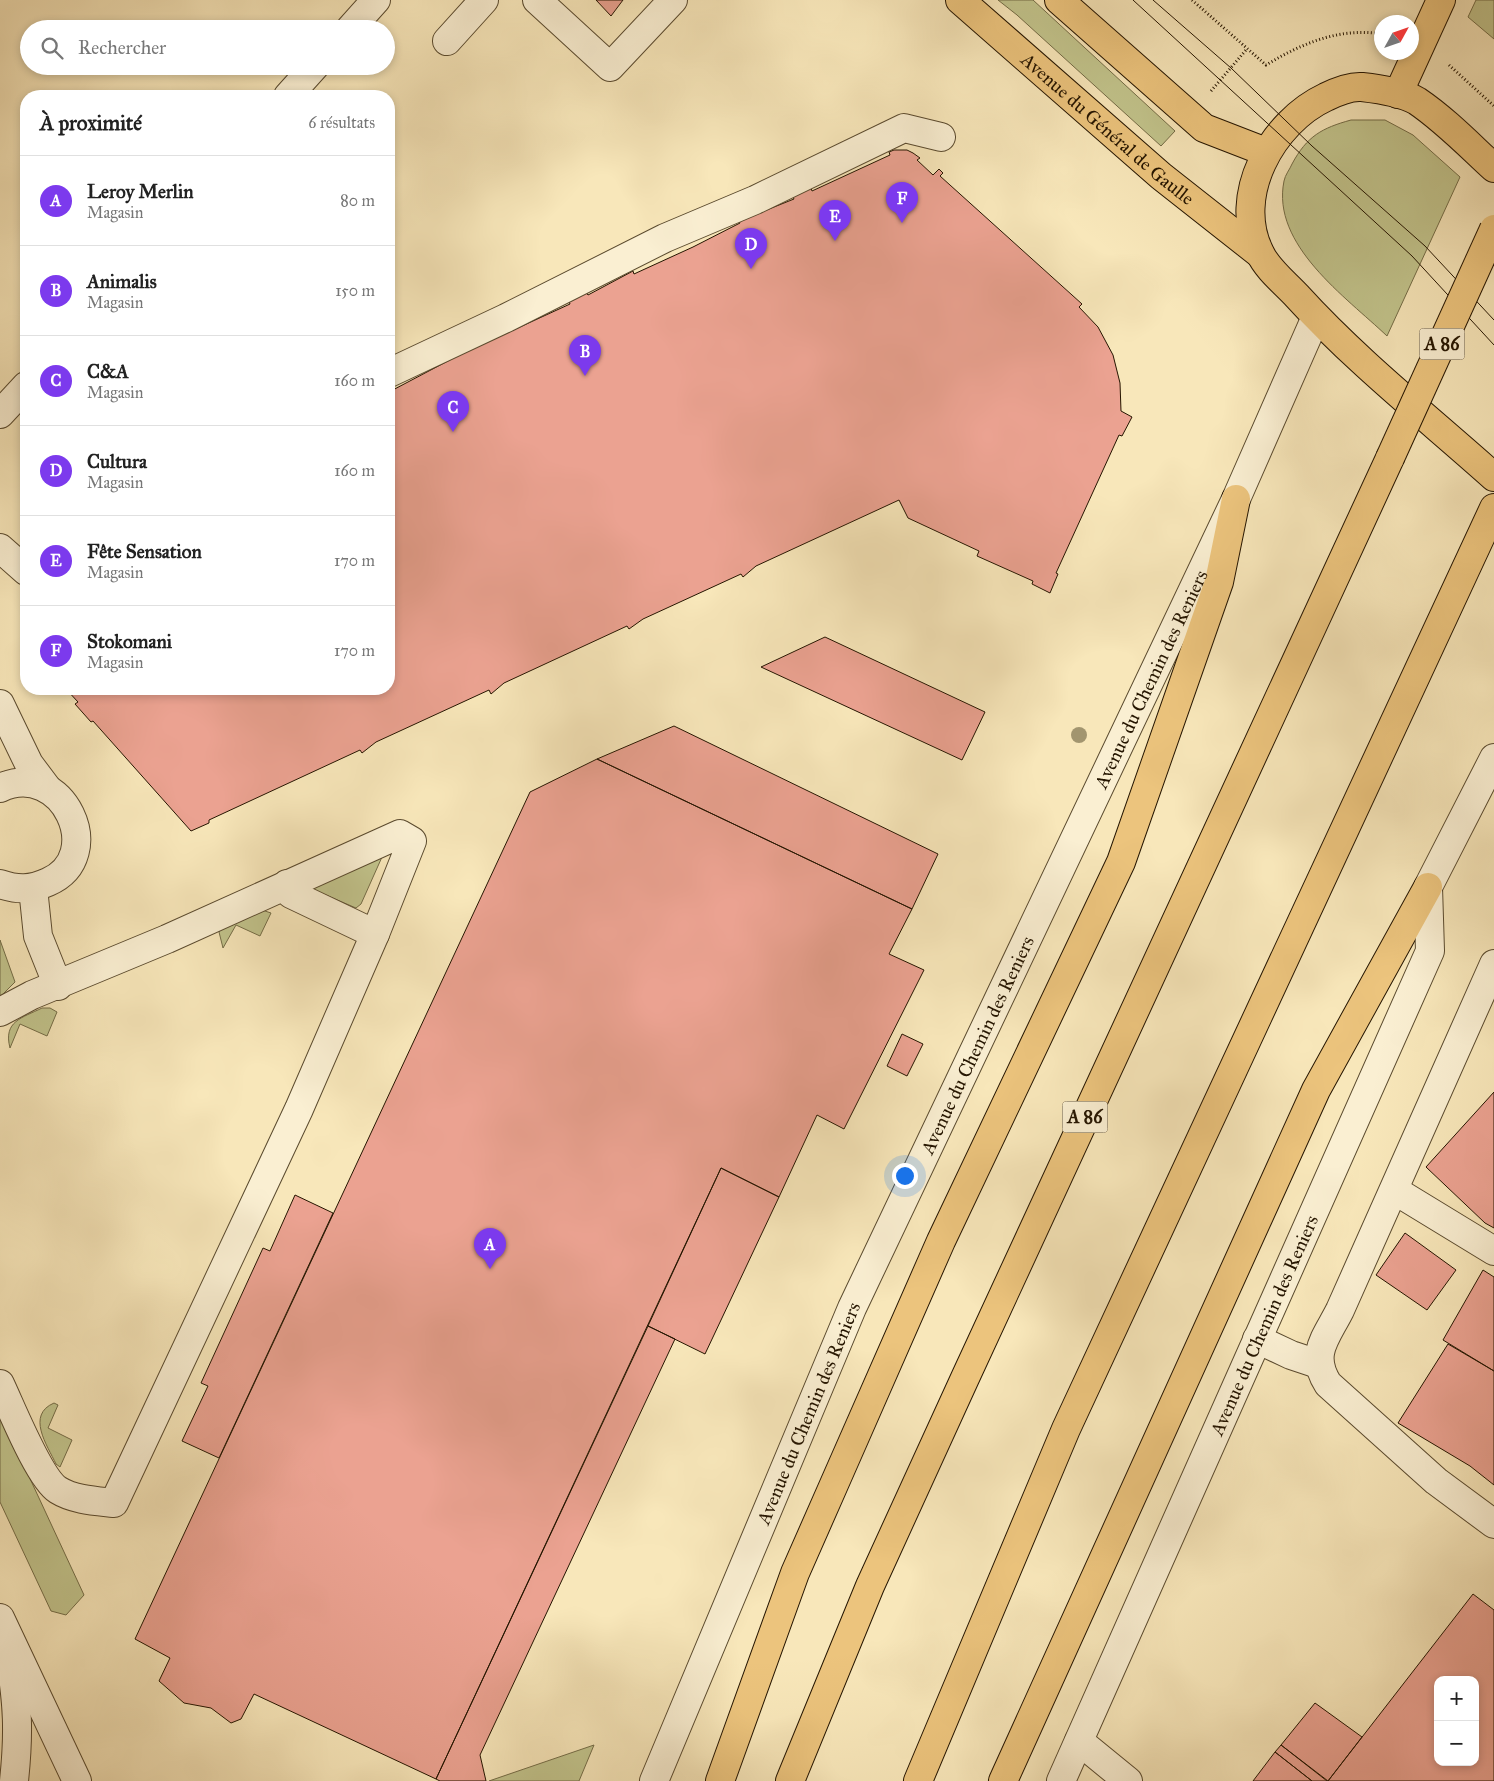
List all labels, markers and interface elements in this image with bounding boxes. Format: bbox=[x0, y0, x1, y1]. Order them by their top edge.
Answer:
north arrow bbox=[1374, 15, 1419, 60]
search box bbox=[20, 20, 395, 75]
icon: search bbox=[38, 34, 66, 62]
text: Rechercher bbox=[78, 36, 166, 59]
street label: Avenue du Général de Gaulle bbox=[1016, 47, 1199, 209]
text: À proximité bbox=[40, 110, 142, 136]
text: 6 résultats bbox=[308, 113, 375, 132]
text: Leroy Merlin bbox=[87, 180, 194, 203]
pin: F bbox=[886, 182, 918, 223]
text: A bbox=[51, 191, 61, 210]
text: 80 m bbox=[340, 191, 375, 210]
pin: E bbox=[819, 200, 851, 241]
text: Magasin bbox=[87, 203, 143, 222]
pin: D bbox=[735, 228, 767, 269]
text: Animalis bbox=[87, 270, 157, 293]
text: B bbox=[51, 281, 61, 300]
text: 150 m bbox=[335, 281, 375, 300]
text: Magasin bbox=[87, 293, 143, 312]
road number: A 86 bbox=[1420, 328, 1464, 359]
pin: B bbox=[569, 335, 601, 376]
text: C&A bbox=[87, 360, 129, 383]
text: C bbox=[51, 371, 61, 390]
text: 160 m bbox=[334, 371, 375, 390]
text: Magasin bbox=[87, 383, 143, 402]
pin: C bbox=[437, 391, 469, 432]
text: Cultura bbox=[87, 450, 147, 473]
text: D bbox=[50, 461, 62, 480]
text: 160 m bbox=[334, 461, 375, 480]
text: Magasin bbox=[87, 473, 143, 492]
text: Fête Sensation bbox=[87, 540, 202, 563]
text: E bbox=[50, 551, 62, 570]
text: 170 m bbox=[334, 551, 375, 570]
text: Magasin bbox=[87, 563, 143, 582]
street label: Avenue du Chemin des Reniers bbox=[1088, 566, 1212, 793]
text: Stokomani bbox=[87, 630, 172, 653]
text: F bbox=[51, 641, 61, 660]
text: 170 m bbox=[334, 641, 375, 660]
text: Magasin bbox=[87, 653, 143, 672]
street label: Avenue du Chemin des Reniers bbox=[915, 932, 1039, 1159]
road number: A 86 bbox=[1062, 1102, 1108, 1132]
your location bbox=[892, 1163, 918, 1189]
street label: Avenue du Chemin des Reniers bbox=[1204, 1211, 1323, 1440]
pin: A bbox=[474, 1228, 506, 1269]
street label: Avenue du Chemin des Reniers bbox=[751, 1298, 865, 1529]
map controls bbox=[1434, 1676, 1479, 1766]
button: + bbox=[1434, 1676, 1479, 1721]
button: − bbox=[1434, 1721, 1479, 1766]

